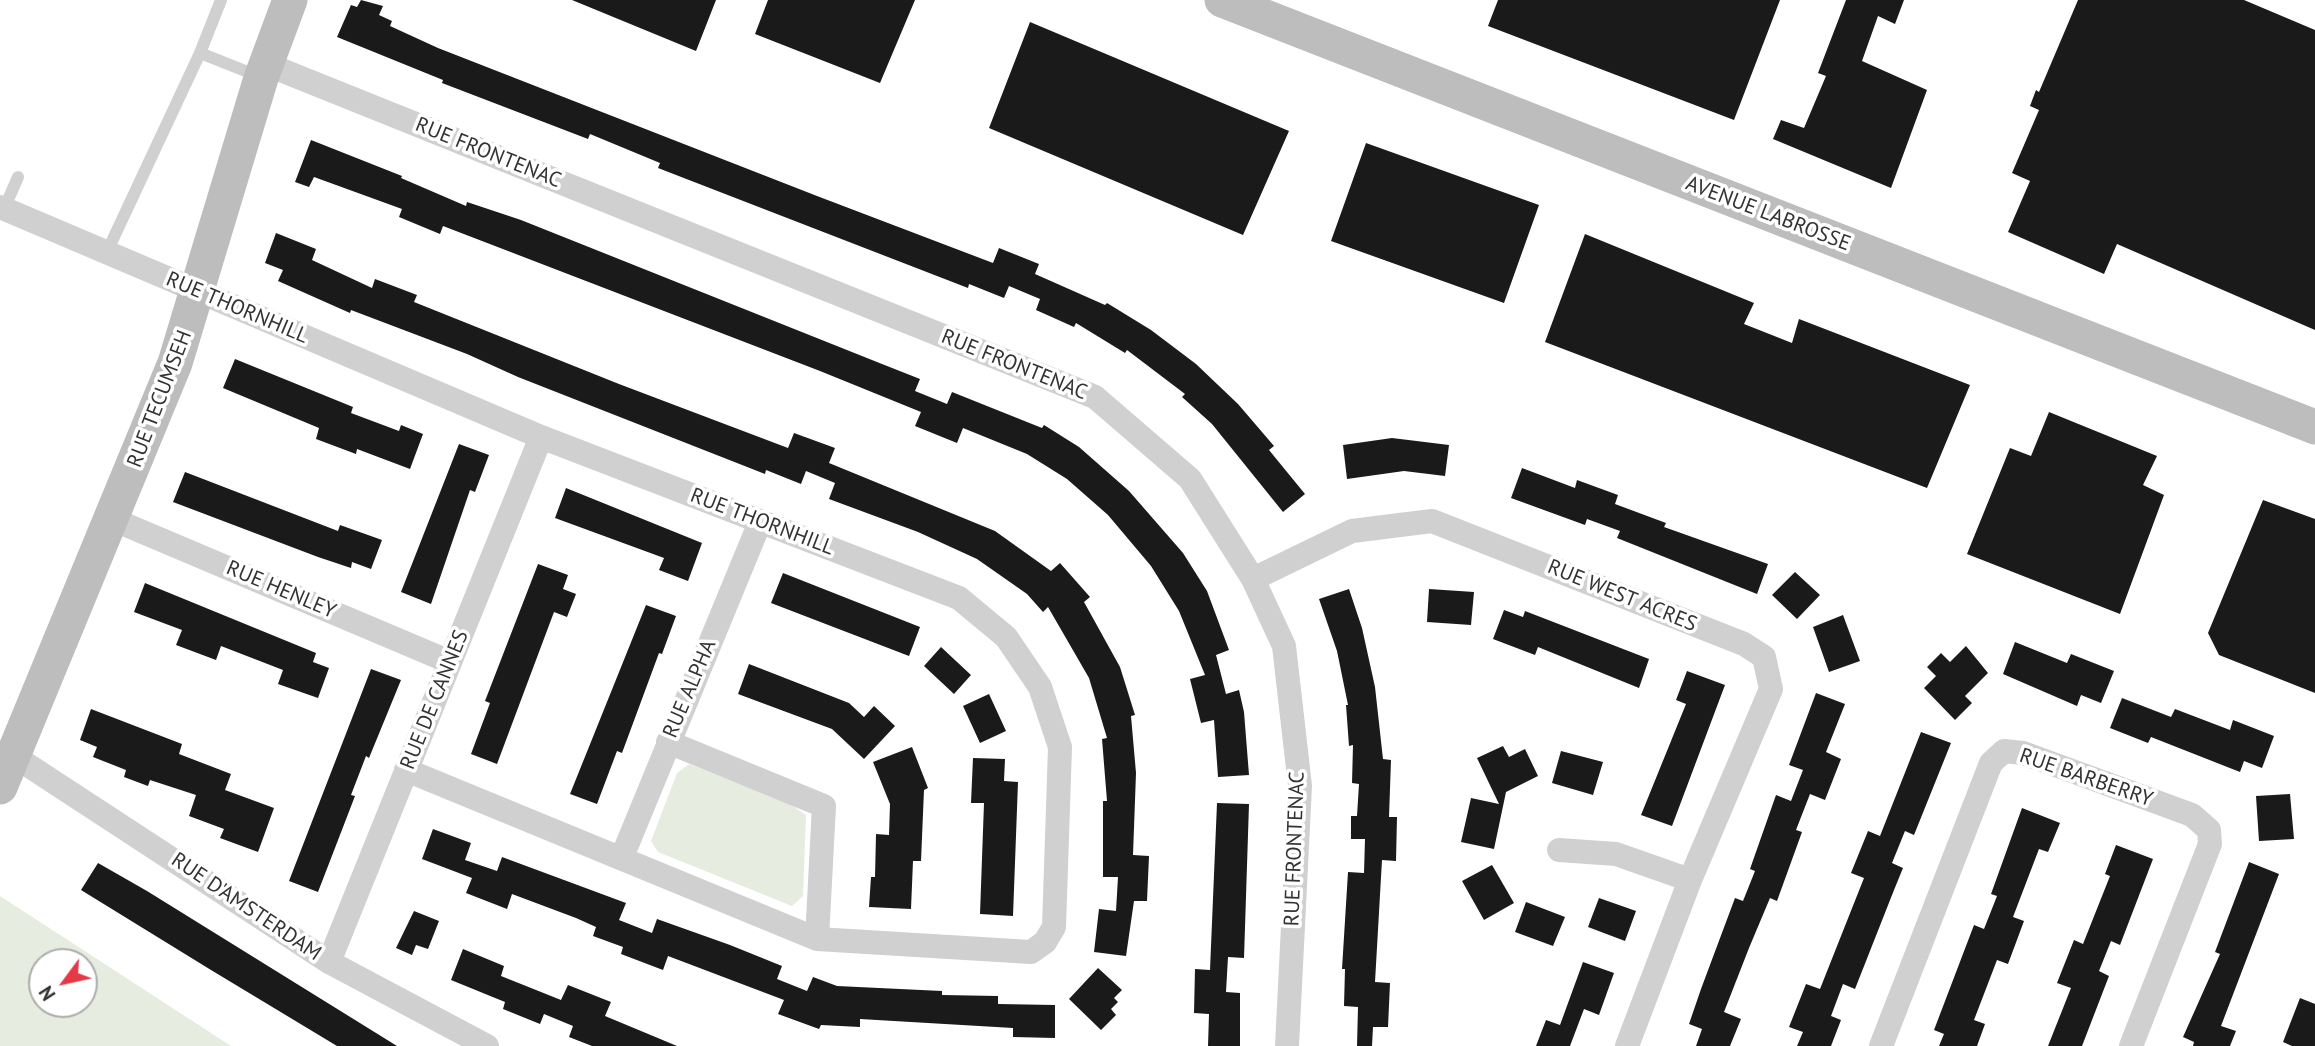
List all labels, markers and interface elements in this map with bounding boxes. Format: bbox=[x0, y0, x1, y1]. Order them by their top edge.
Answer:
street label: RUE FRONTENAC bbox=[412, 112, 564, 194]
street label: AVENUE LABROSSE bbox=[1682, 171, 1854, 257]
street label: RUE THORNHILL bbox=[162, 267, 312, 349]
street label: RUE FRONTENAC bbox=[938, 324, 1090, 406]
street label: RUE TECUMSEH bbox=[122, 327, 198, 471]
street label: RUE THORNHILL bbox=[687, 483, 837, 561]
street label: RUE WEST ACRES bbox=[1544, 555, 1700, 637]
street label: RUE HENLEY bbox=[223, 556, 339, 624]
street label: RUE DE CANNES bbox=[396, 627, 474, 773]
street label: RUE ALPHA bbox=[658, 636, 722, 742]
street label: RUE BARBERRY bbox=[2016, 743, 2156, 813]
street label: RUE FRONTENAC bbox=[1280, 771, 1310, 927]
street label: RUE D'AMSTERDAM bbox=[166, 847, 326, 967]
north arrow bbox=[28, 948, 98, 1018]
text: N bbox=[34, 982, 61, 1005]

